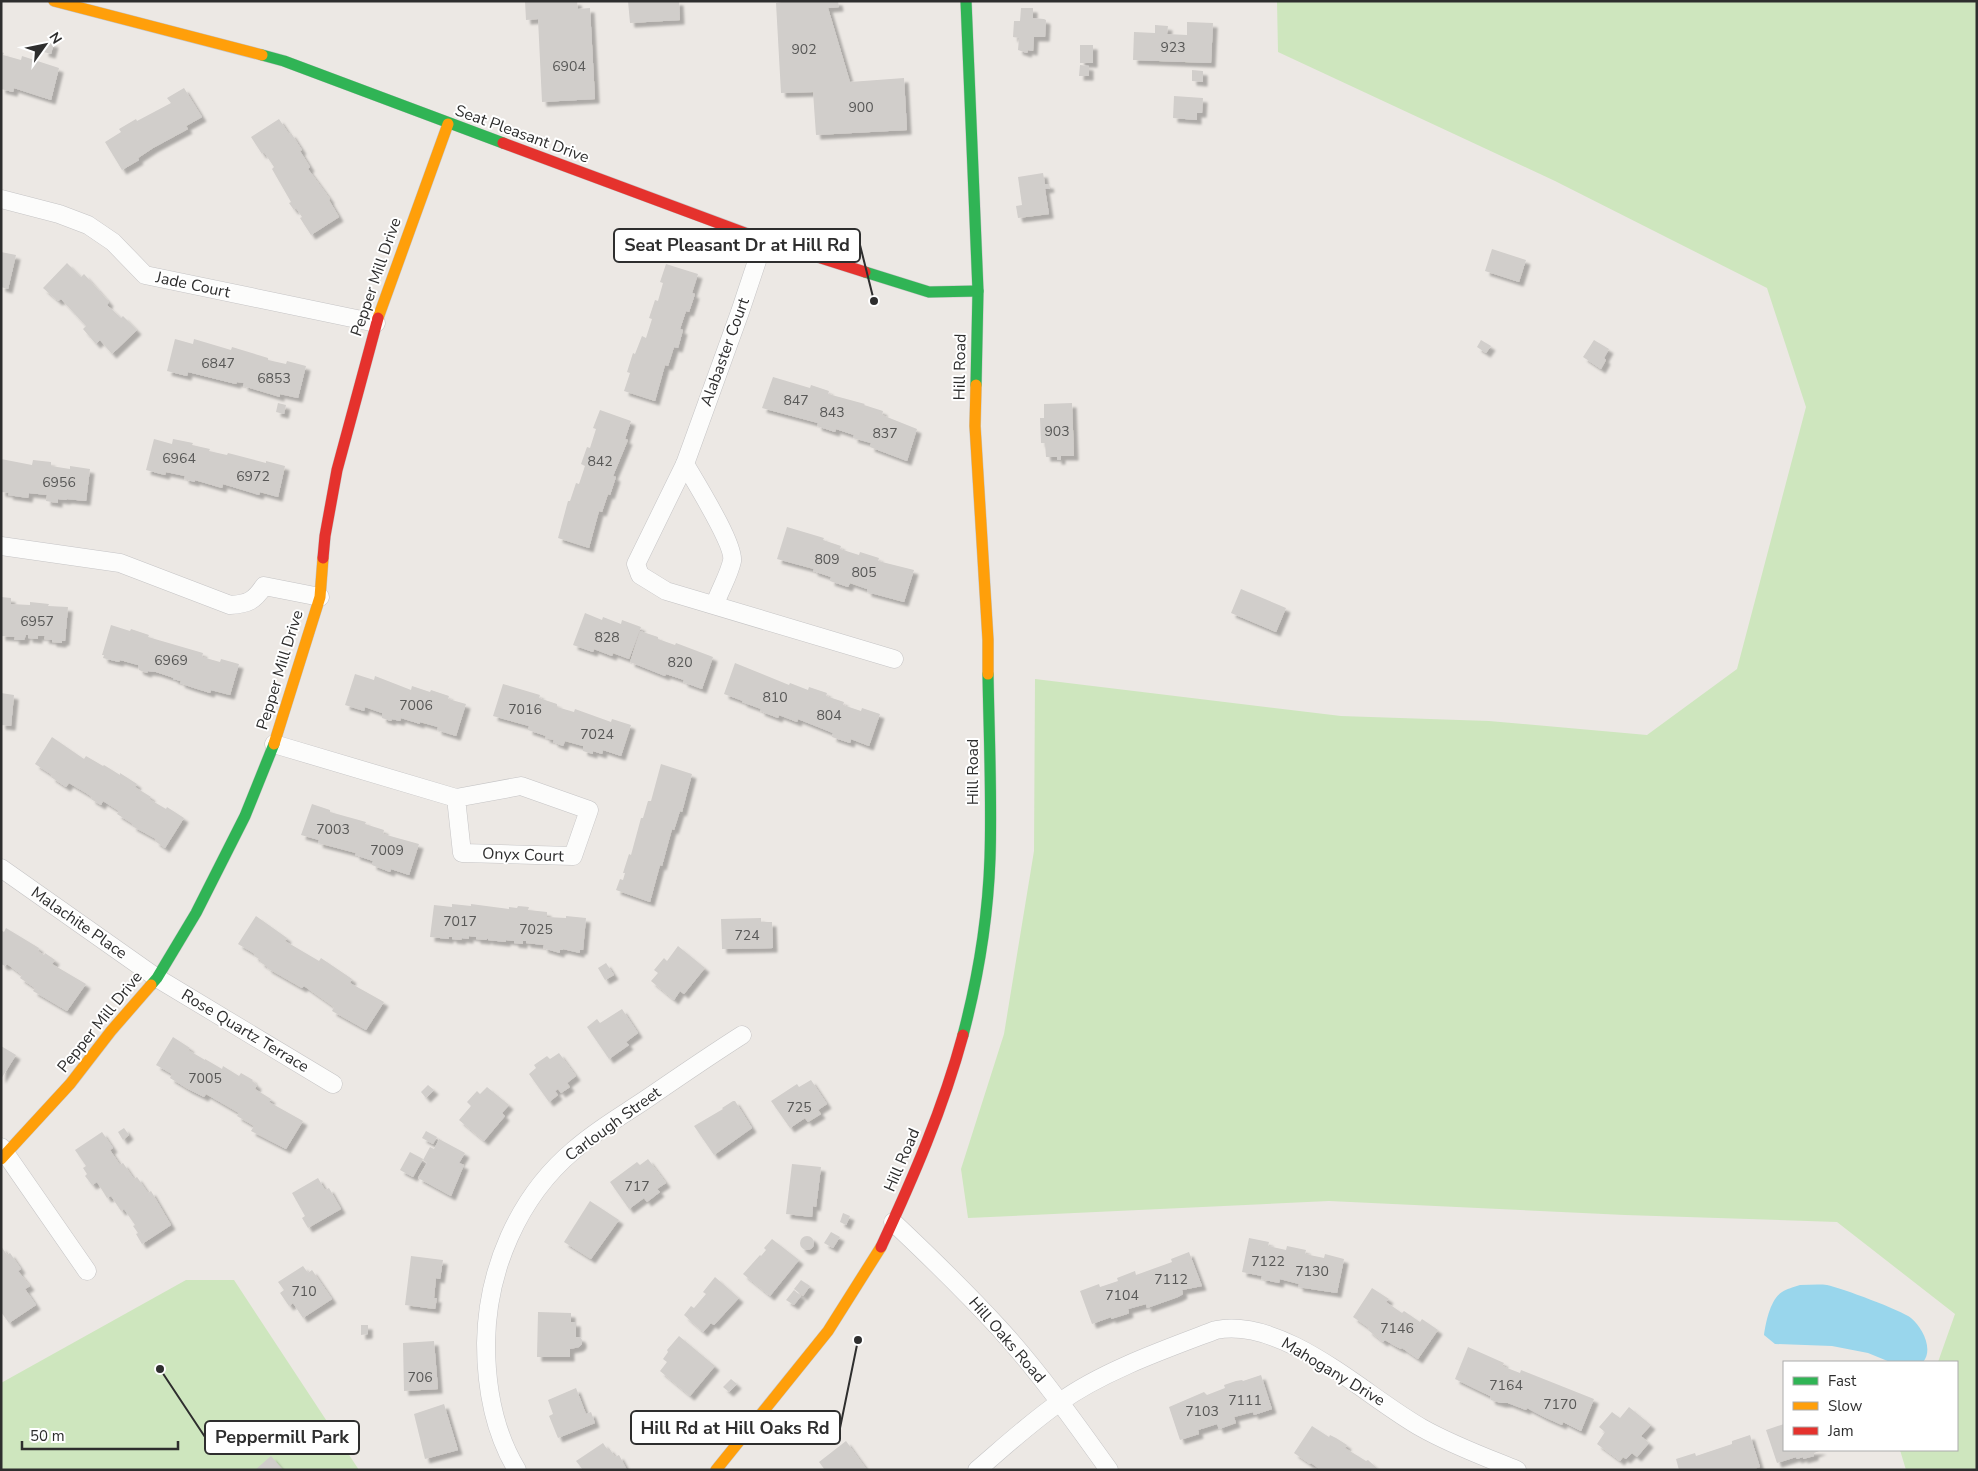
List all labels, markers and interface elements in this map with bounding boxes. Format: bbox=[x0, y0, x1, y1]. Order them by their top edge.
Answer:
north arrow bbox=[20, 20, 70, 70]
text: N bbox=[45, 29, 66, 48]
house number: 923 bbox=[1160, 38, 1186, 57]
house number: 902 bbox=[791, 40, 817, 59]
house number: 6904 bbox=[552, 57, 586, 76]
house number: 900 bbox=[848, 98, 874, 117]
street label: Seat Pleasant Drive bbox=[452, 100, 592, 168]
street label: Pepper Mill Drive bbox=[345, 215, 407, 339]
callout: Seat Pleasant Dr at Hill Rd bbox=[614, 229, 860, 262]
text: Seat Pleasant Dr at Hill Rd bbox=[624, 233, 850, 257]
street label: Jade Court bbox=[153, 266, 233, 304]
street label: Alabaster Court bbox=[695, 294, 755, 409]
street label: Hill Road bbox=[948, 333, 972, 401]
house number: 6847 bbox=[201, 354, 235, 373]
house number: 6853 bbox=[257, 369, 291, 388]
house number: 847 bbox=[783, 391, 809, 410]
house number: 843 bbox=[819, 403, 845, 422]
house number: 903 bbox=[1044, 422, 1070, 441]
house number: 837 bbox=[872, 424, 898, 443]
house number: 6964 bbox=[162, 449, 196, 468]
house number: 842 bbox=[587, 452, 613, 471]
house number: 6972 bbox=[236, 467, 270, 486]
house number: 6956 bbox=[42, 473, 76, 492]
house number: 809 bbox=[814, 550, 840, 569]
house number: 805 bbox=[851, 563, 877, 582]
street label: Pepper Mill Drive bbox=[251, 607, 309, 733]
house number: 6957 bbox=[20, 612, 54, 631]
house number: 828 bbox=[594, 628, 620, 647]
house number: 6969 bbox=[154, 651, 188, 670]
house number: 820 bbox=[667, 653, 693, 672]
house number: 810 bbox=[762, 688, 788, 707]
house number: 7006 bbox=[399, 696, 433, 715]
house number: 7016 bbox=[508, 700, 542, 719]
house number: 804 bbox=[816, 706, 842, 725]
house number: 7024 bbox=[580, 725, 614, 744]
street label: Hill Road bbox=[962, 739, 984, 805]
house number: 7003 bbox=[316, 820, 350, 839]
house number: 7009 bbox=[370, 841, 404, 860]
street label: Onyx Court bbox=[482, 843, 565, 867]
street label: Malachite Place bbox=[26, 882, 132, 964]
house number: 7017 bbox=[443, 912, 477, 931]
house number: 7025 bbox=[519, 920, 553, 939]
house number: 724 bbox=[734, 926, 760, 945]
street label: Pepper Mill Drive bbox=[52, 967, 148, 1077]
street label: Rose Quartz Terrace bbox=[177, 984, 313, 1078]
house number: 7005 bbox=[188, 1069, 222, 1088]
street label: Carlough Street bbox=[561, 1082, 666, 1166]
house number: 725 bbox=[786, 1098, 812, 1117]
street label: Hill Road bbox=[879, 1125, 925, 1195]
house number: 717 bbox=[624, 1177, 650, 1196]
house number: 7122 bbox=[1251, 1252, 1285, 1271]
house number: 7130 bbox=[1295, 1262, 1329, 1281]
house number: 7112 bbox=[1154, 1270, 1188, 1289]
house number: 710 bbox=[291, 1282, 317, 1301]
house number: 7104 bbox=[1105, 1286, 1139, 1305]
street label: Hill Oaks Road bbox=[964, 1292, 1050, 1388]
house number: 7146 bbox=[1380, 1319, 1414, 1338]
street label: Mahogany Drive bbox=[1277, 1332, 1389, 1412]
legend bbox=[1783, 1361, 1958, 1451]
house number: 706 bbox=[407, 1368, 433, 1387]
text: Fast bbox=[1828, 1371, 1857, 1391]
house number: 7164 bbox=[1489, 1376, 1523, 1395]
house number: 7111 bbox=[1228, 1391, 1262, 1410]
house number: 7170 bbox=[1543, 1395, 1577, 1414]
text: Slow bbox=[1828, 1396, 1863, 1416]
house number: 7103 bbox=[1185, 1402, 1219, 1421]
callout: Hill Rd at Hill Oaks Rd bbox=[631, 1411, 840, 1444]
text: Hill Rd at Hill Oaks Rd bbox=[640, 1416, 830, 1440]
scale bar bbox=[22, 1418, 179, 1450]
callout: Peppermill Park bbox=[205, 1421, 359, 1454]
text: Jam bbox=[1827, 1421, 1854, 1441]
text: Peppermill Park bbox=[215, 1425, 349, 1449]
text: 50 m bbox=[30, 1426, 65, 1446]

